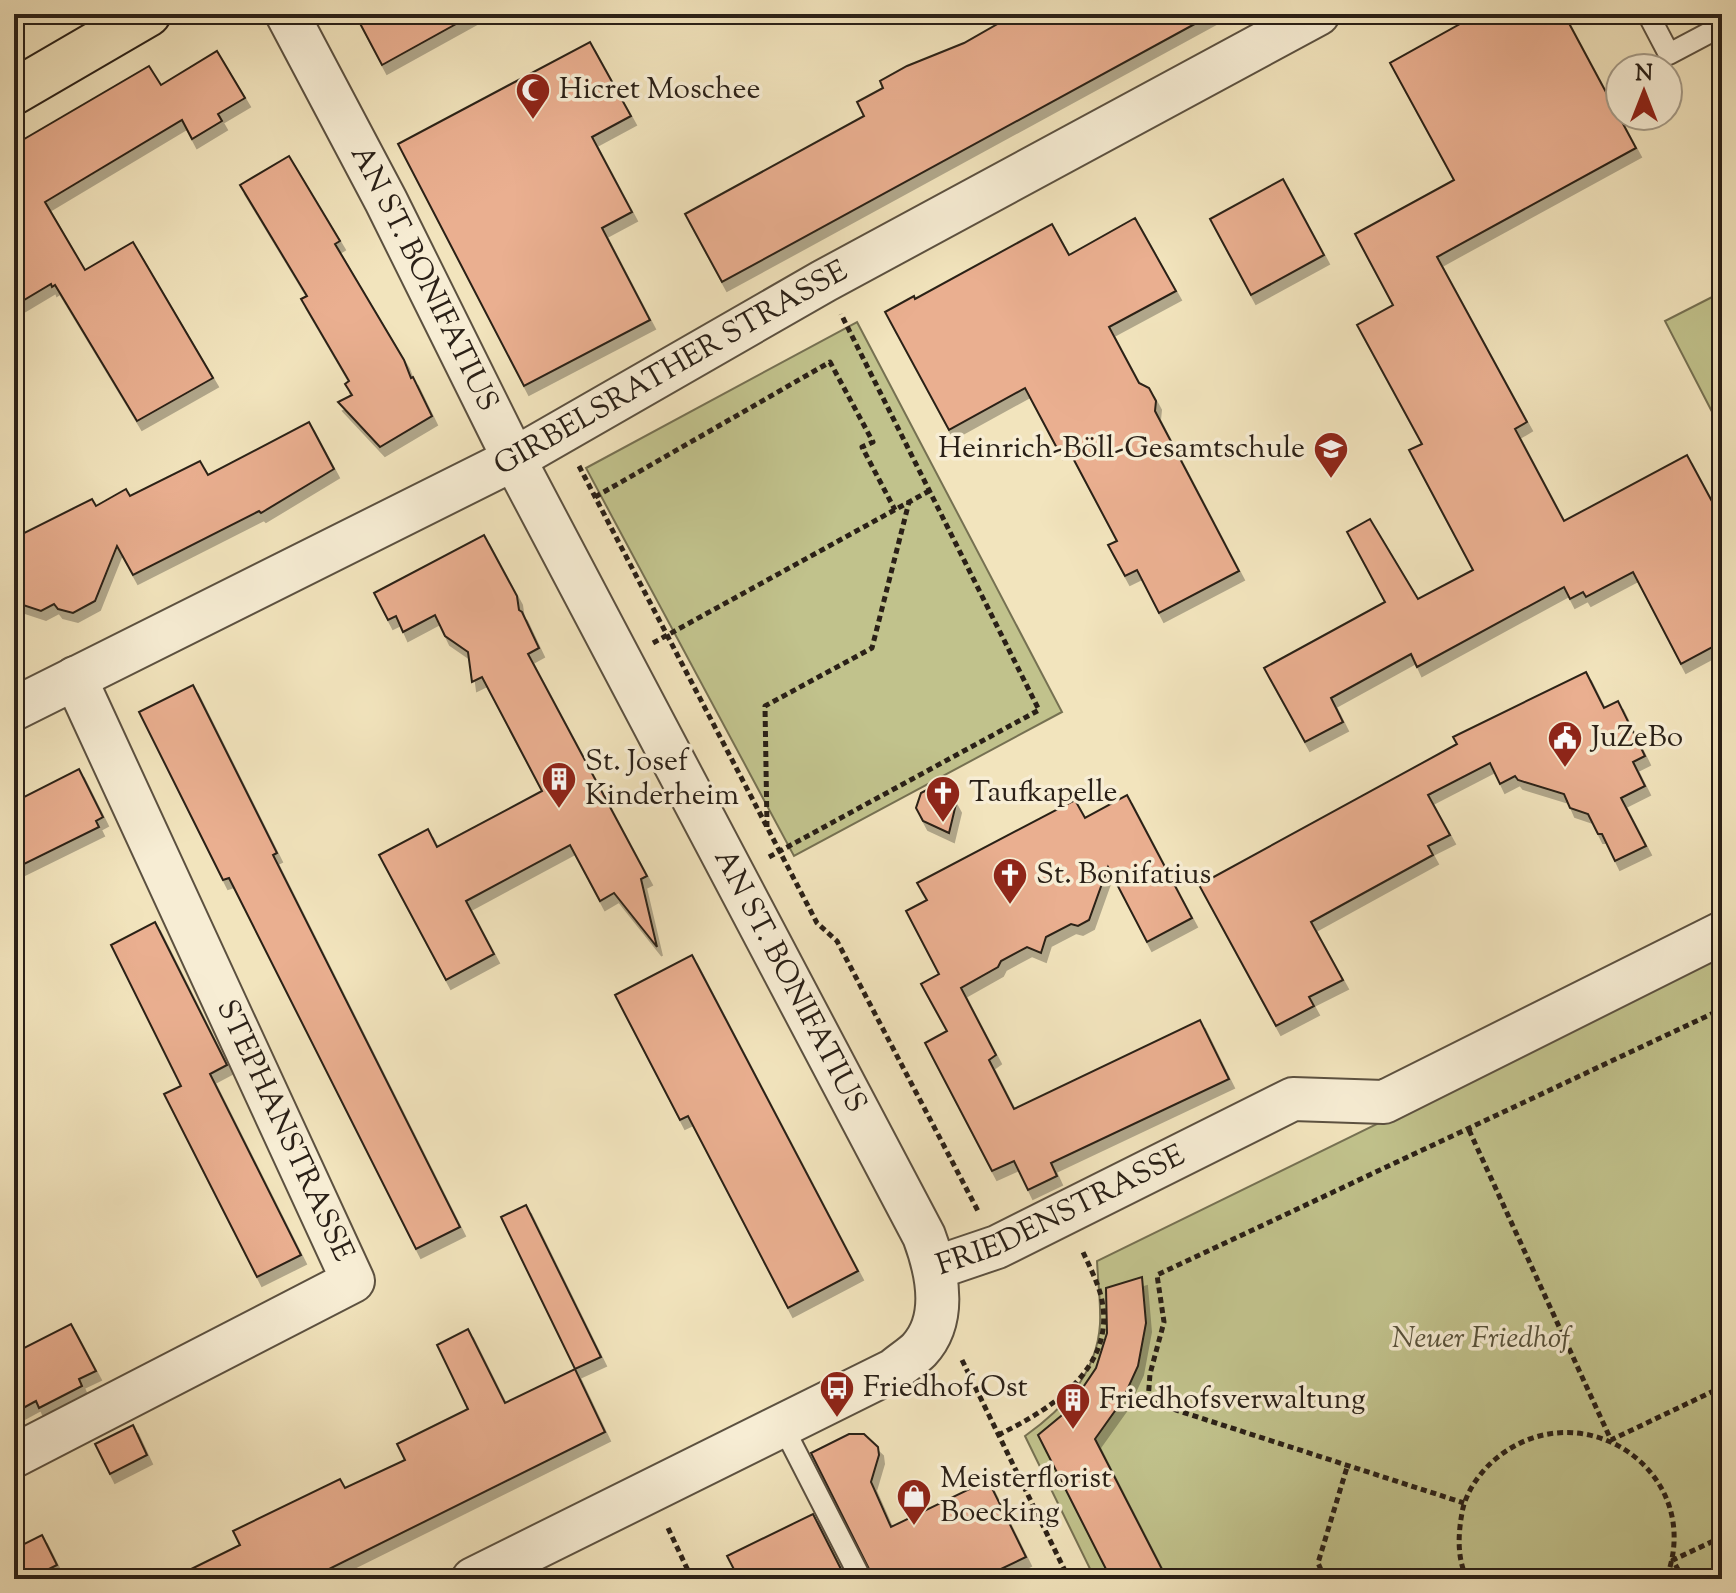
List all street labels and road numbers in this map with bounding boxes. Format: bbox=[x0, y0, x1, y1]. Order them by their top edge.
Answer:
street label: AN ST. BONIFATIUS bbox=[339, 138, 509, 419]
street label: GIRBELSRATHER STRASSE bbox=[487, 251, 856, 487]
street label: AN ST. BONIFATIUS bbox=[702, 842, 877, 1121]
street label: STEPHANSTRASSE bbox=[204, 993, 364, 1269]
street label: FRIEDENSTRASSE bbox=[931, 1135, 1192, 1287]

